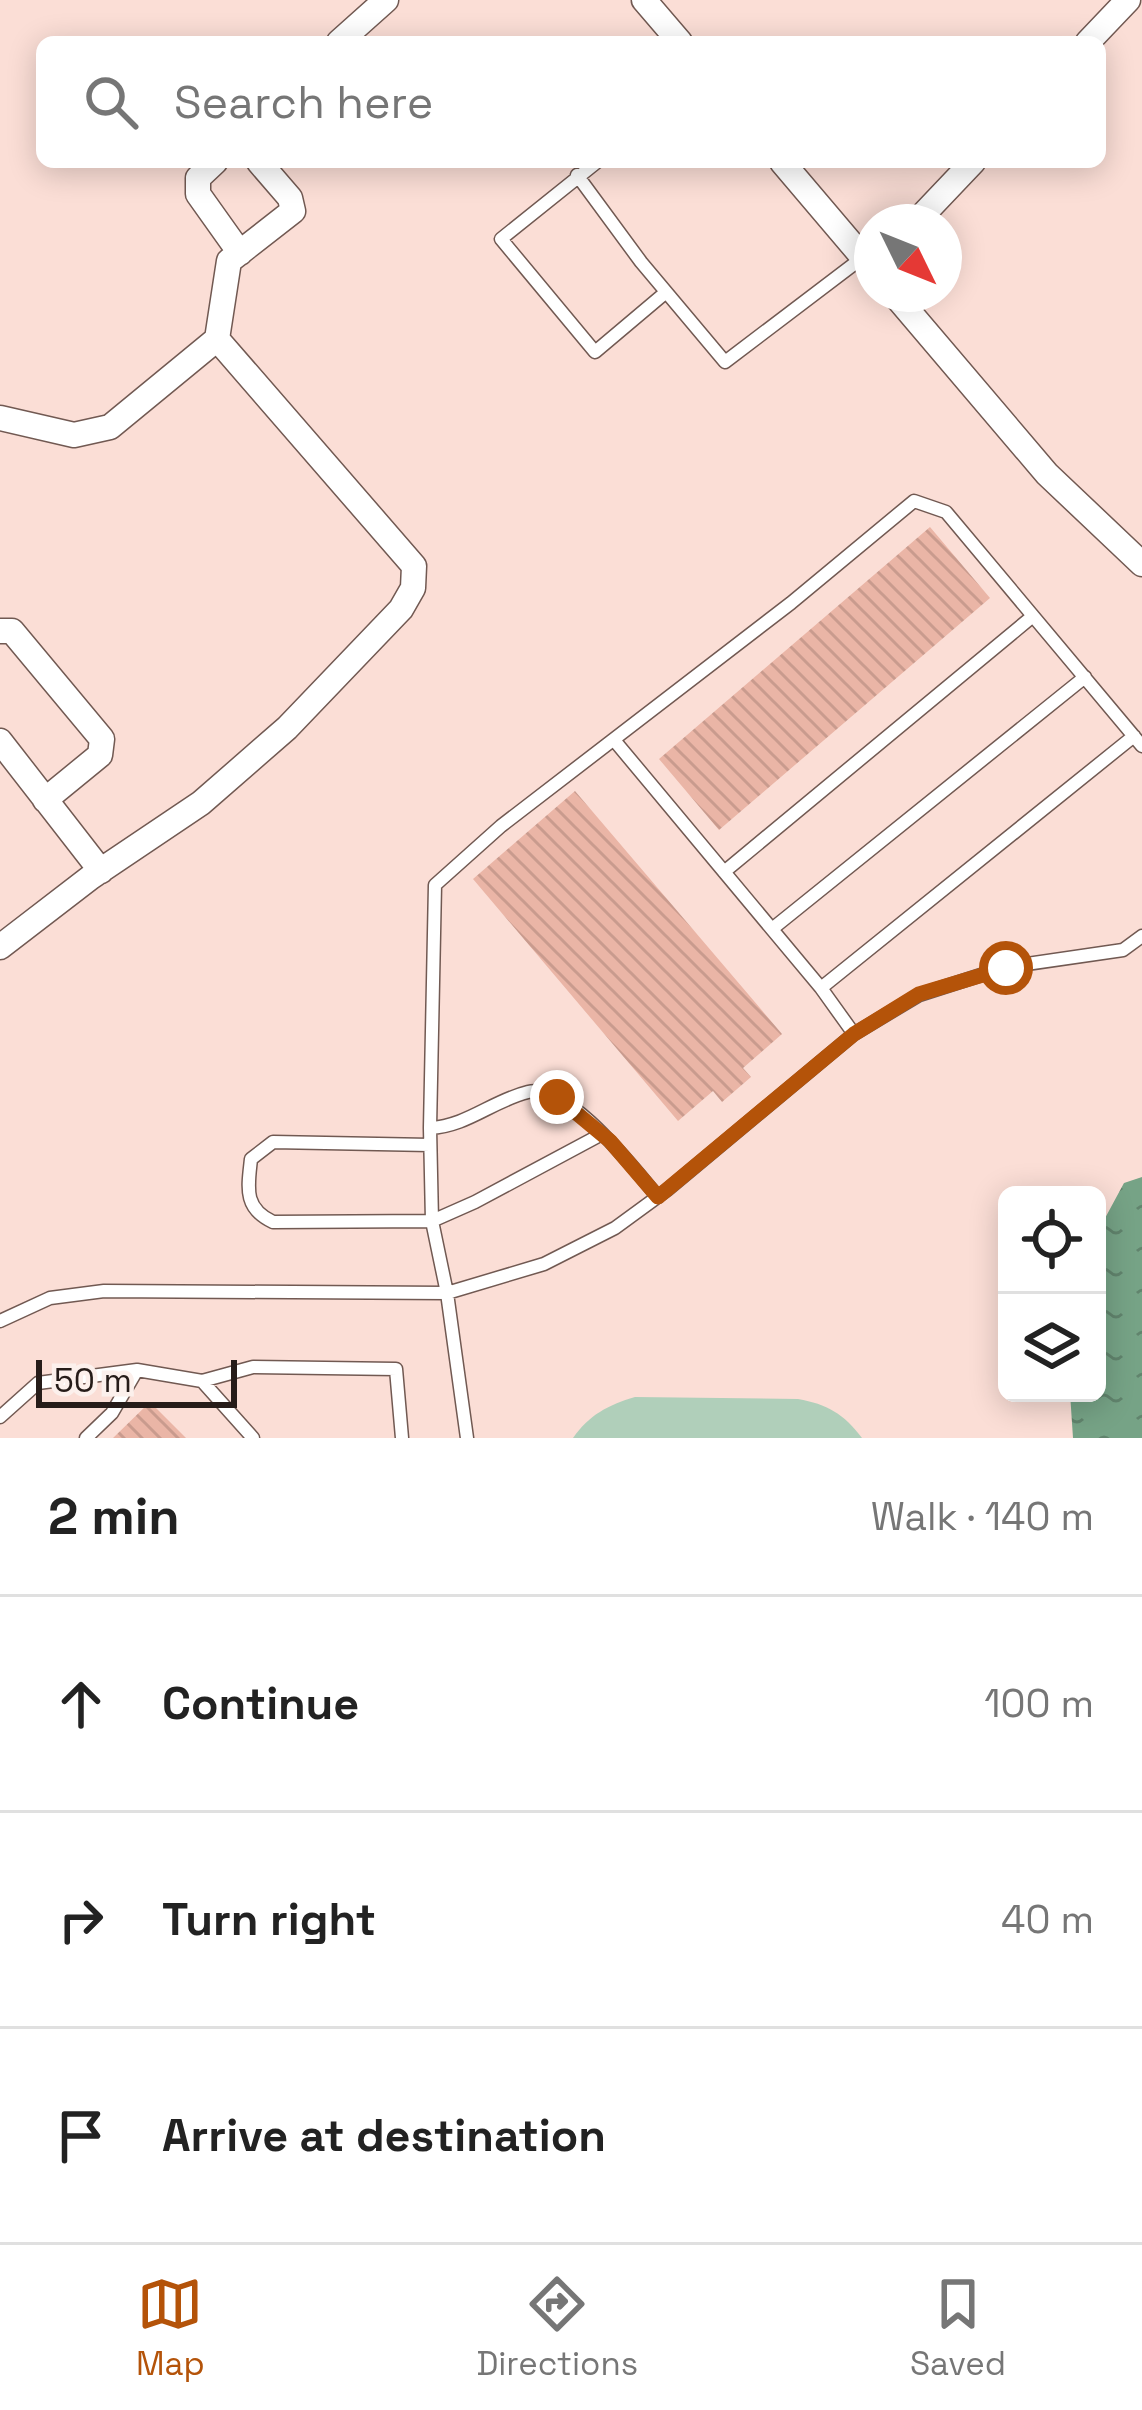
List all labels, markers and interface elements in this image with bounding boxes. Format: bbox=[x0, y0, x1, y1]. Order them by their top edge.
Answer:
search box bbox=[36, 36, 1106, 168]
icon: search bbox=[78, 69, 144, 135]
text: Search here bbox=[174, 74, 433, 131]
north arrow bbox=[854, 204, 962, 312]
route start bbox=[979, 941, 1033, 995]
route end bbox=[530, 1070, 584, 1124]
map controls bbox=[998, 1186, 1106, 1402]
button: locate bbox=[998, 1186, 1106, 1294]
button: layers bbox=[998, 1294, 1106, 1402]
scale bar bbox=[36, 1354, 237, 1407]
text: 50 m bbox=[54, 1360, 132, 1402]
text: 2 min bbox=[48, 1484, 180, 1549]
text: Walk · 140 m bbox=[871, 1492, 1094, 1541]
icon: ahead bbox=[48, 1671, 114, 1737]
text: Continue bbox=[162, 1675, 359, 1732]
text: 100 m bbox=[984, 1679, 1094, 1728]
icon: right bbox=[48, 1887, 114, 1953]
text: Turn right bbox=[162, 1891, 376, 1948]
text: 40 m bbox=[1001, 1895, 1094, 1944]
icon: arrive bbox=[48, 2103, 114, 2169]
text: Arrive at destination bbox=[162, 2107, 606, 2164]
tab: Map bbox=[136, 2271, 205, 2385]
tab: Directions bbox=[476, 2271, 638, 2385]
tab: Saved bbox=[910, 2271, 1006, 2385]

